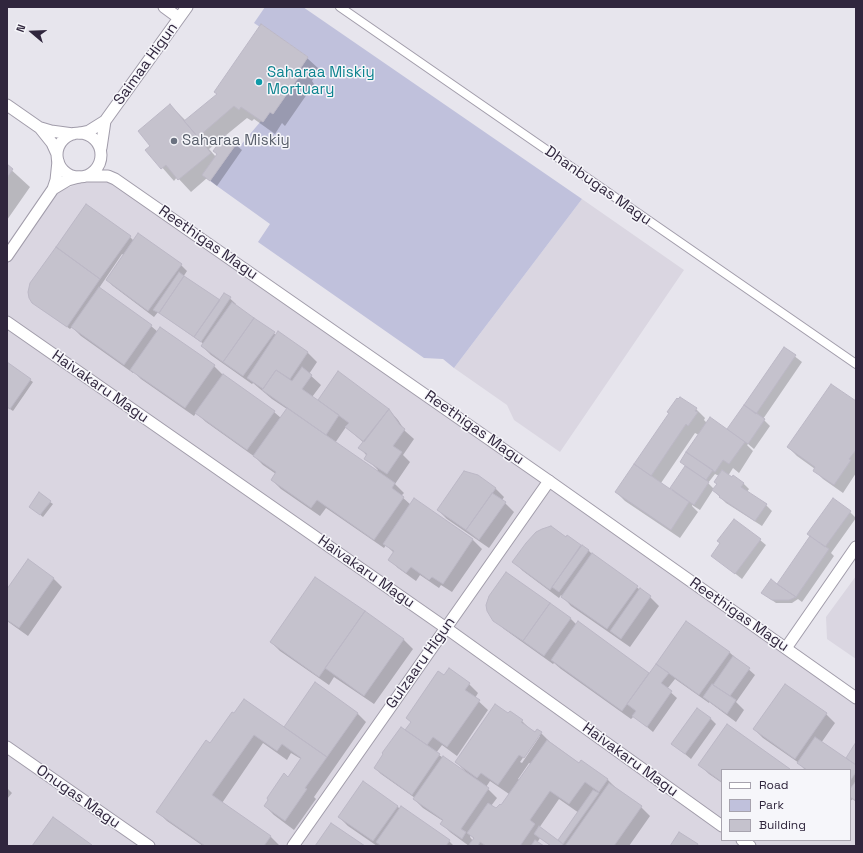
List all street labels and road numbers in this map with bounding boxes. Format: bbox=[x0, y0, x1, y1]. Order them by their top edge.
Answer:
street label: Saimaa Higun bbox=[110, 19, 182, 109]
street label: Dhanbugas Magu bbox=[541, 143, 655, 229]
street label: Reethigas Magu bbox=[155, 202, 261, 284]
street label: Haivakaru Magu bbox=[48, 347, 152, 427]
street label: Reethigas Magu bbox=[421, 387, 527, 469]
street label: Haivakaru Magu bbox=[314, 532, 418, 612]
street label: Reethigas Magu bbox=[686, 574, 792, 656]
street label: Gulzaaru Higun bbox=[383, 614, 459, 712]
street label: Haivakaru Magu bbox=[579, 719, 681, 801]
street label: Onugas Magu bbox=[33, 761, 123, 833]

